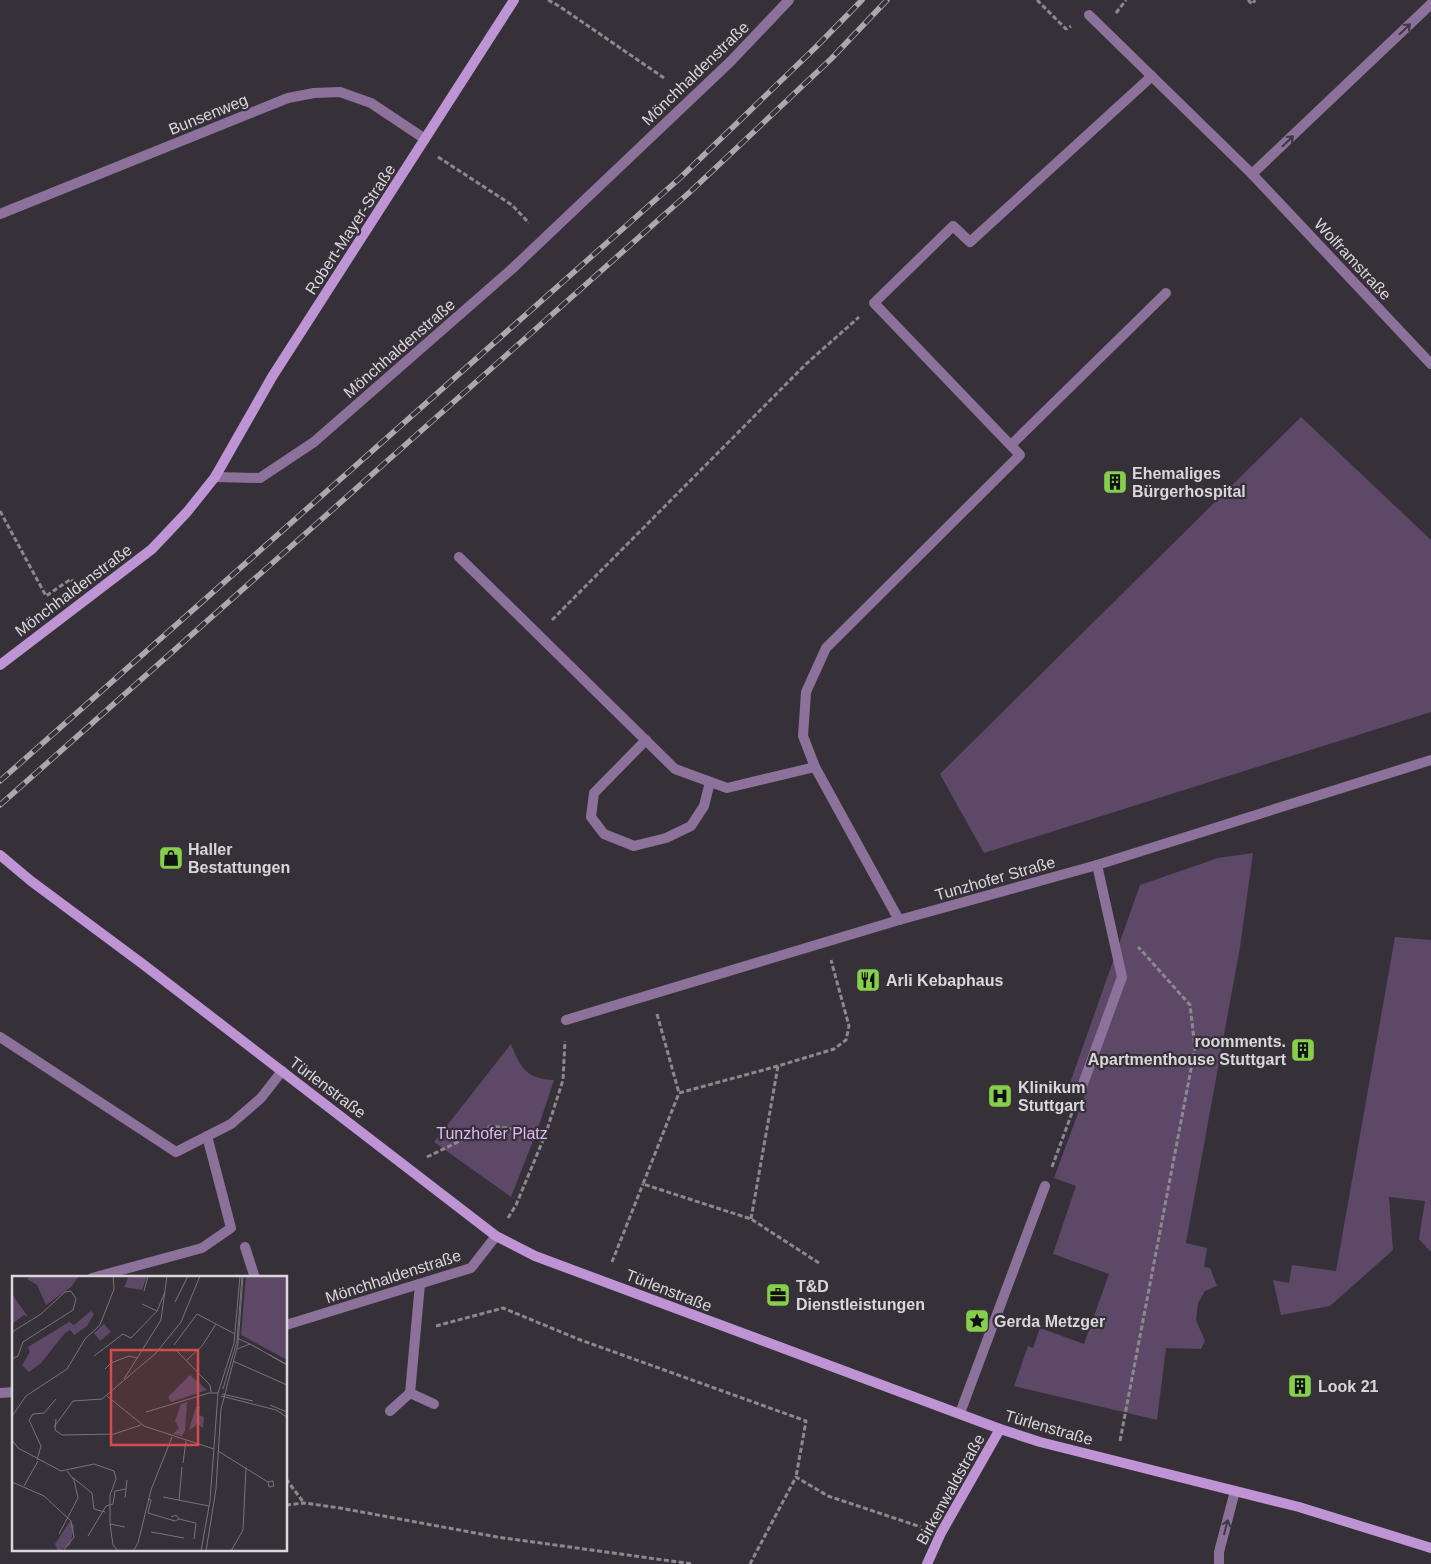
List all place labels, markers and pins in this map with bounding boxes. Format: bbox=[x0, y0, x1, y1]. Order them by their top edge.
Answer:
place label: Ehemaliges Bürgerhospital bbox=[1132, 465, 1246, 500]
building icon: Ehemaliges Bürgerhospital bbox=[1102, 469, 1128, 495]
place label: Haller Bestattungen bbox=[188, 841, 290, 876]
shop icon: Haller Bestattungen bbox=[158, 845, 184, 871]
restaurant icon: Arli Kebaphaus bbox=[855, 967, 881, 993]
place label: Arli Kebaphaus bbox=[886, 972, 1003, 989]
place label: roomments. Apartmenthouse Stuttgart bbox=[1088, 1033, 1287, 1068]
building icon: roomments. Apartmenthouse Stuttgart bbox=[1290, 1037, 1316, 1063]
place label: Klinikum Stuttgart bbox=[1018, 1079, 1086, 1114]
hospital icon: Klinikum Stuttgart bbox=[987, 1083, 1013, 1109]
place label: T&D Dienstleistungen bbox=[796, 1278, 925, 1313]
office icon: T&D Dienstleistungen bbox=[765, 1282, 791, 1308]
place icon: Gerda Metzger bbox=[964, 1308, 990, 1334]
place label: Gerda Metzger bbox=[994, 1313, 1105, 1330]
building icon: Look 21 bbox=[1287, 1373, 1313, 1399]
place label: Look 21 bbox=[1318, 1378, 1379, 1395]

